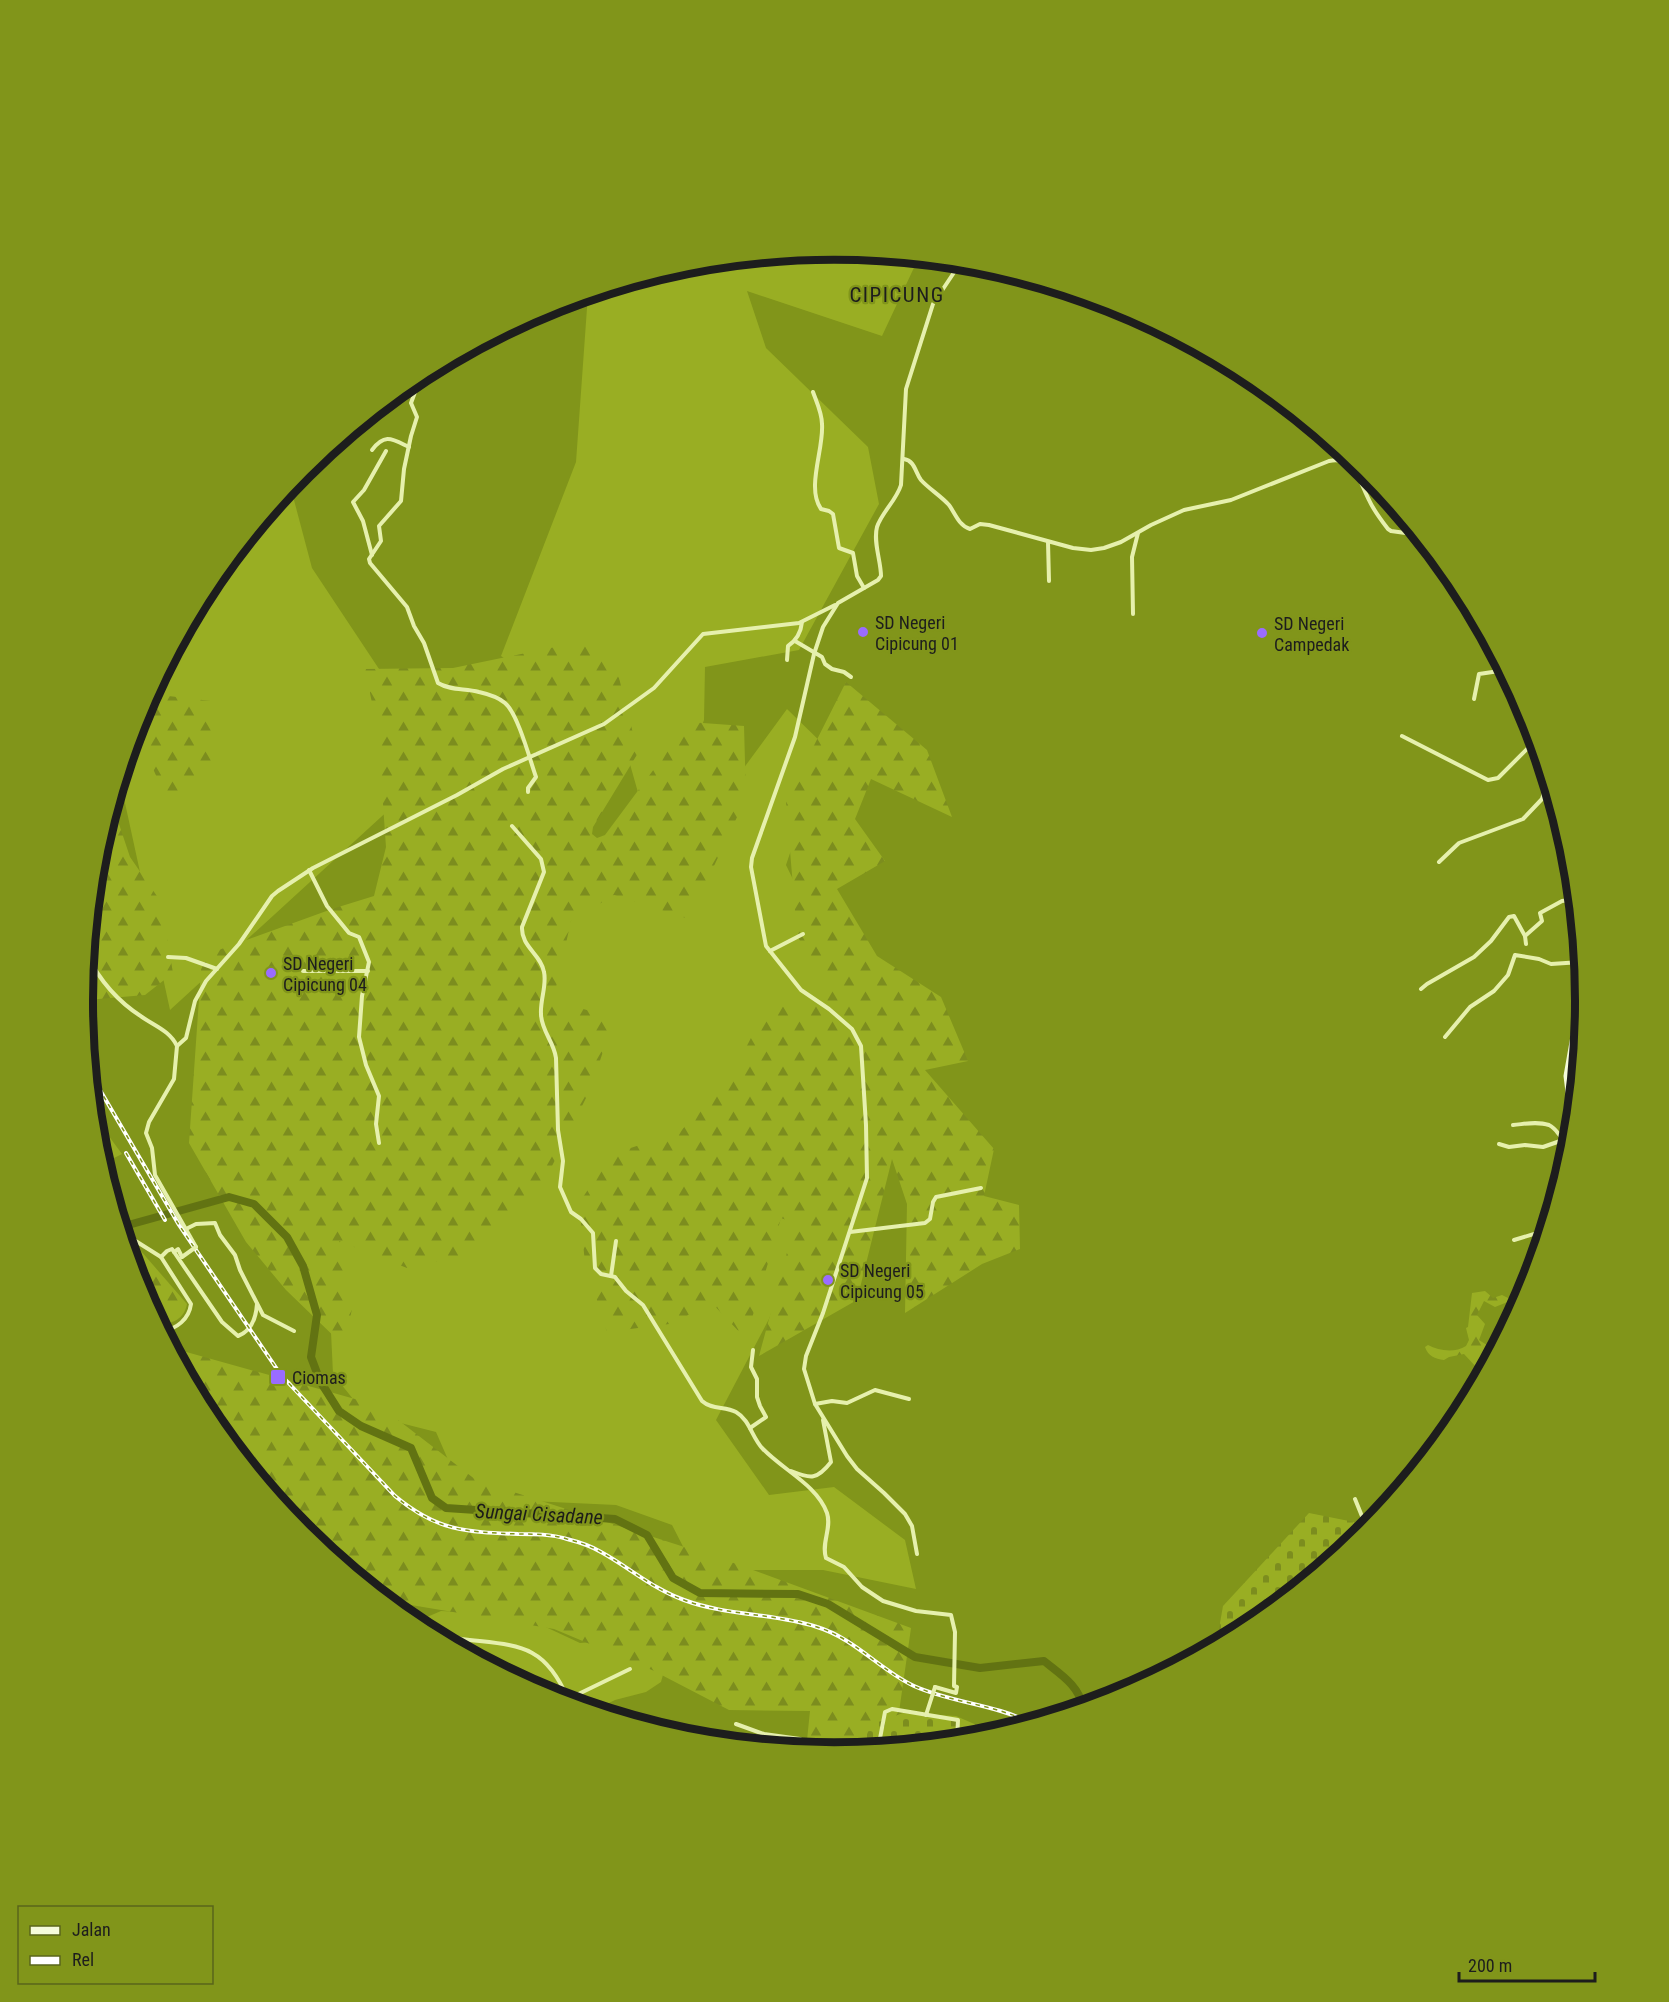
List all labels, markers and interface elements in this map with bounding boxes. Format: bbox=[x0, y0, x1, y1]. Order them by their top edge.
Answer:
district label: CIPICUNG bbox=[849, 283, 945, 307]
place label: SD Negeri Cipicung 01 bbox=[875, 612, 959, 654]
place label: SD Negeri Campedak bbox=[1274, 613, 1349, 655]
marker: SD Negeri Cipicung 01 bbox=[856, 625, 870, 639]
marker: SD Negeri Campedak bbox=[1255, 626, 1269, 640]
place label: SD Negeri Cipicung 04 bbox=[283, 953, 367, 995]
marker: SD Negeri Cipicung 04 bbox=[264, 966, 278, 980]
place label: SD Negeri Cipicung 05 bbox=[840, 1260, 924, 1302]
marker: SD Negeri Cipicung 05 bbox=[821, 1273, 835, 1287]
place label: Ciomas bbox=[292, 1367, 346, 1388]
marker: Ciomas bbox=[269, 1368, 287, 1386]
water label: Sungai Cisadane bbox=[475, 1499, 603, 1529]
legend bbox=[18, 1906, 213, 1984]
text: Jalan bbox=[72, 1919, 111, 1940]
scale bar bbox=[1459, 1945, 1596, 1983]
text: Rel bbox=[72, 1949, 94, 1970]
text: 200 m bbox=[1468, 1955, 1512, 1976]

